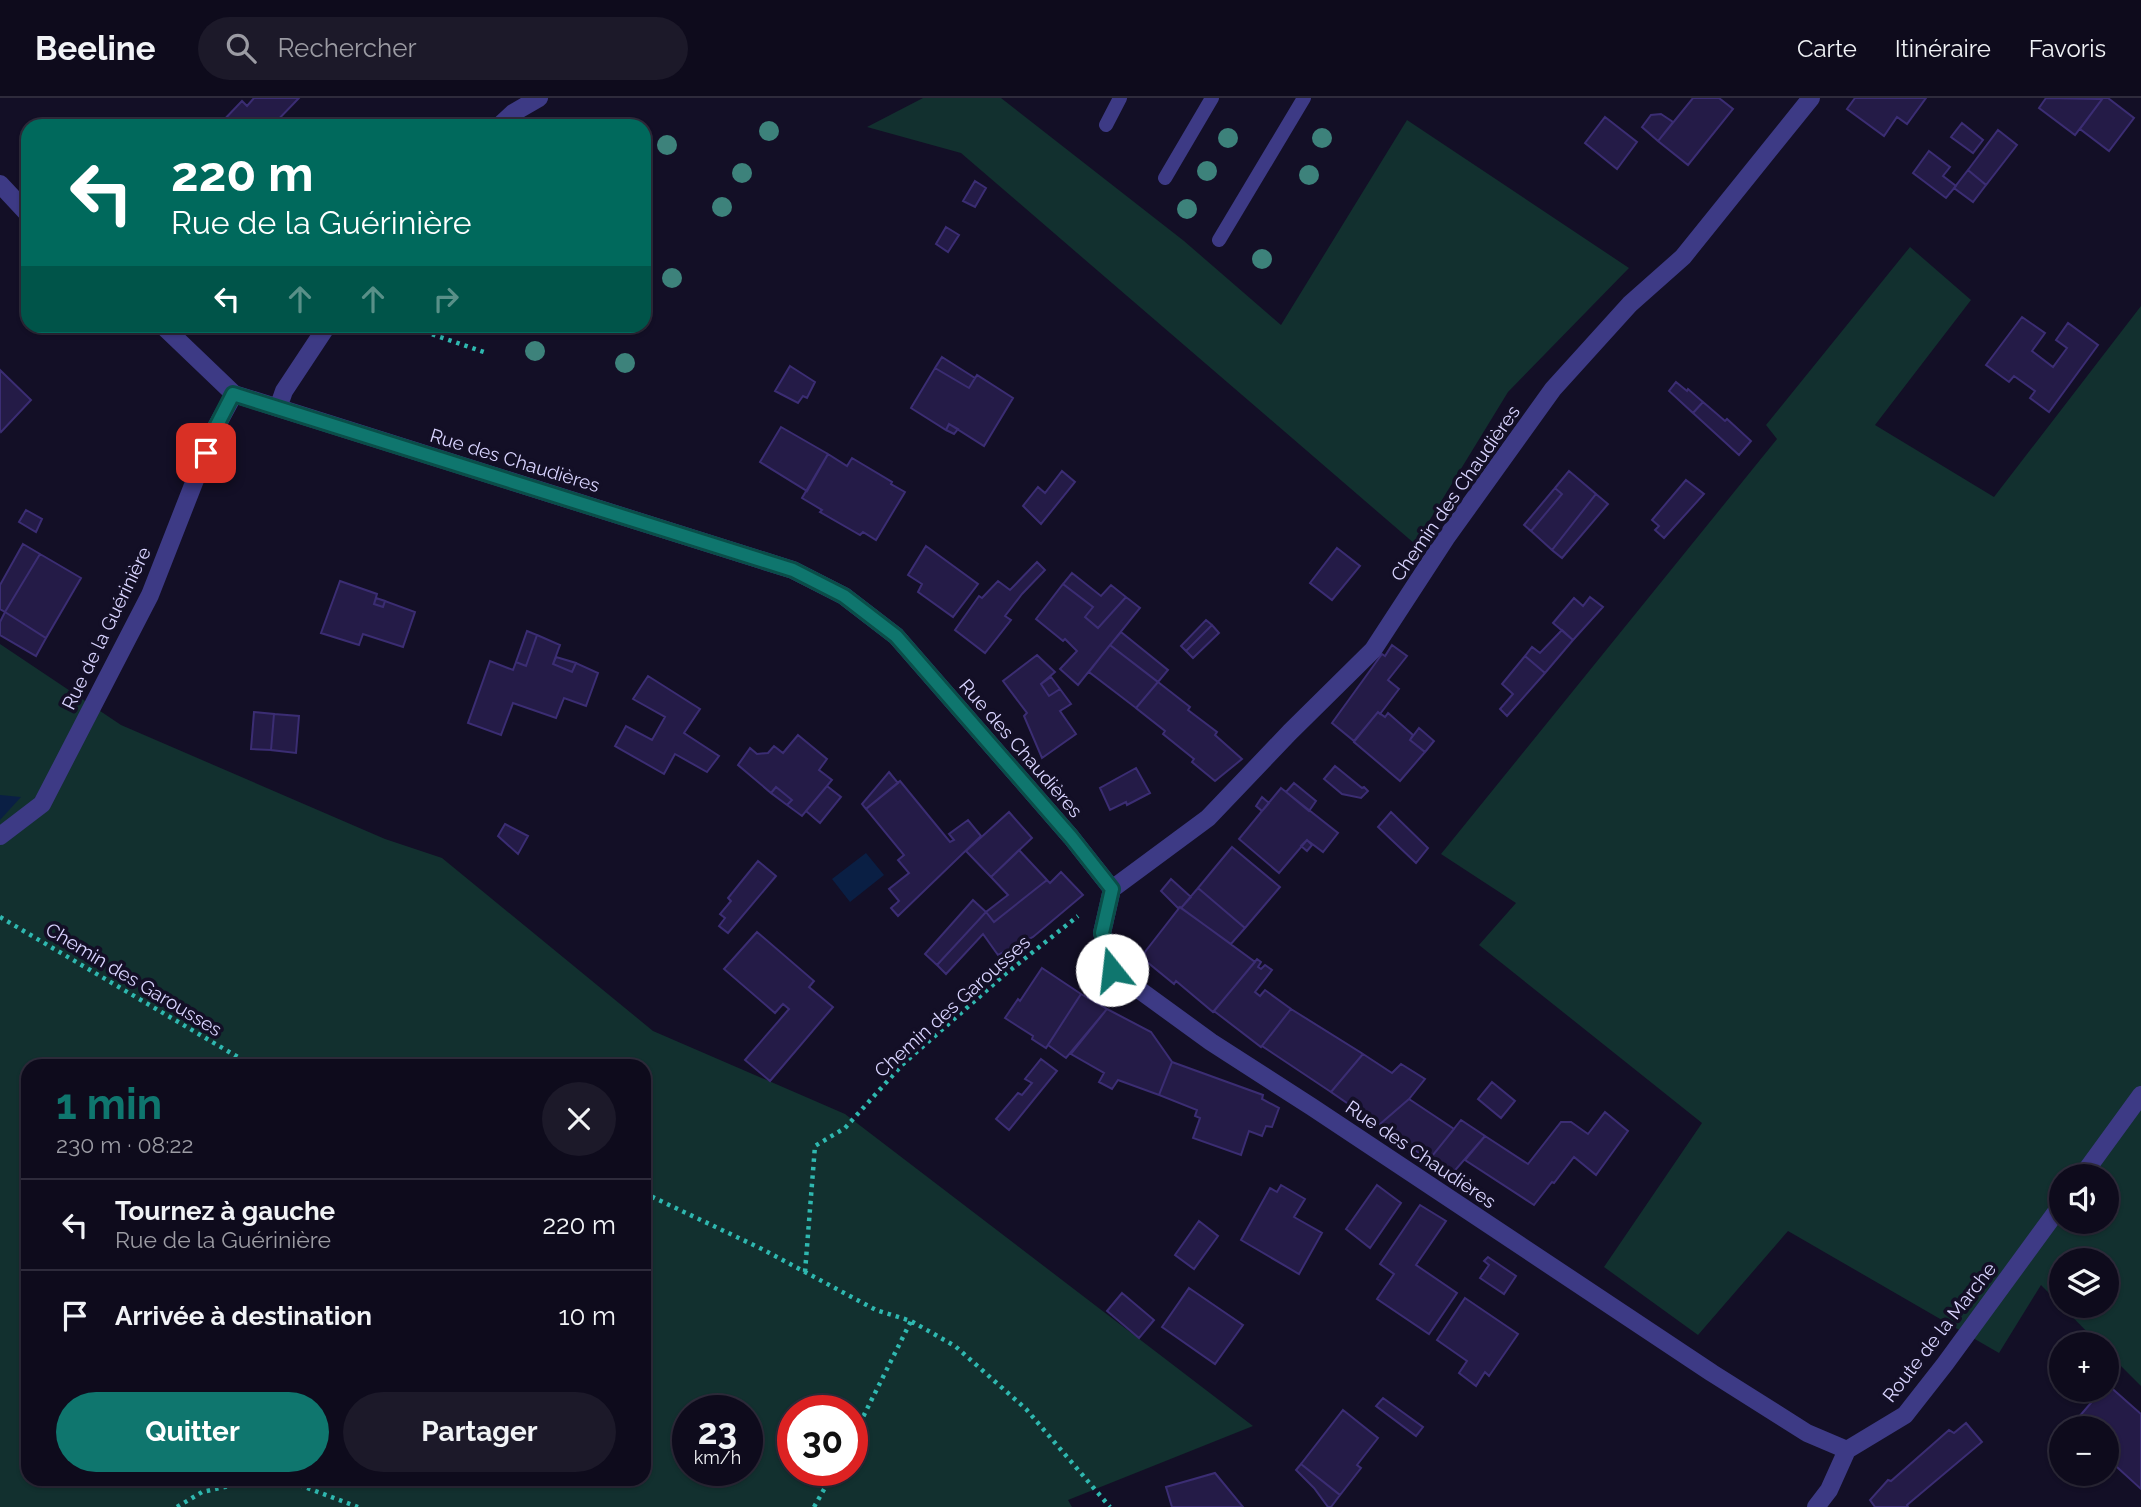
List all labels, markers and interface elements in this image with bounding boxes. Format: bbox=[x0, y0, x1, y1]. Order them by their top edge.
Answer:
search box bbox=[198, 17, 688, 80]
text: Beeline bbox=[35, 29, 156, 68]
icon: search bbox=[222, 29, 260, 67]
text: Rechercher bbox=[278, 33, 417, 63]
text: Carte bbox=[1797, 34, 1857, 63]
text: Itinéraire bbox=[1895, 34, 1991, 63]
text: Favoris bbox=[2029, 34, 2106, 63]
text: 220 m bbox=[171, 145, 314, 202]
icon: left bbox=[56, 147, 147, 238]
text: Rue de la Guérinière bbox=[171, 204, 472, 241]
icon: left bbox=[208, 280, 246, 318]
icon: ahead bbox=[281, 280, 319, 318]
icon: ahead bbox=[354, 280, 392, 318]
icon: right bbox=[427, 280, 465, 318]
street label: Chemin des Chaudières bbox=[1386, 401, 1524, 585]
pin bbox=[176, 423, 236, 483]
street label: Rue des Chaudières bbox=[428, 424, 602, 496]
icon: arrive bbox=[187, 434, 225, 472]
street label: Rue de la Guérinière bbox=[57, 543, 155, 713]
street label: Rue des Chaudières bbox=[955, 674, 1087, 822]
street label: Chemin des Garousses bbox=[42, 918, 226, 1040]
street label: Chemin des Garousses bbox=[870, 930, 1034, 1082]
position arrow bbox=[1075, 933, 1149, 1007]
text: 1 min bbox=[56, 1080, 162, 1129]
button: close bbox=[542, 1082, 616, 1156]
street label: Rue des Chaudières bbox=[1342, 1096, 1500, 1212]
text: 230 m · 08:22 bbox=[56, 1131, 193, 1158]
map controls bbox=[2049, 1164, 2119, 1486]
button: sound bbox=[2049, 1164, 2119, 1234]
text: Tournez à gauche bbox=[115, 1196, 335, 1226]
icon: left bbox=[56, 1206, 94, 1244]
text: 220 m bbox=[542, 1210, 616, 1240]
text: Rue de la Guérinière bbox=[115, 1226, 331, 1253]
button: layers bbox=[2049, 1248, 2119, 1318]
street label: Route de la Marche bbox=[1878, 1258, 2000, 1406]
icon: arrive bbox=[56, 1297, 94, 1335]
text: Arrivée à destination bbox=[115, 1301, 372, 1331]
text: 10 m bbox=[558, 1301, 616, 1331]
button: + bbox=[2049, 1332, 2119, 1402]
button: Quitter bbox=[56, 1392, 329, 1472]
button: Partager bbox=[343, 1392, 616, 1472]
speed limit sign: 30 bbox=[777, 1395, 868, 1486]
text: 23 bbox=[698, 1411, 737, 1452]
button: − bbox=[2049, 1416, 2119, 1486]
text: km/h bbox=[694, 1447, 741, 1468]

